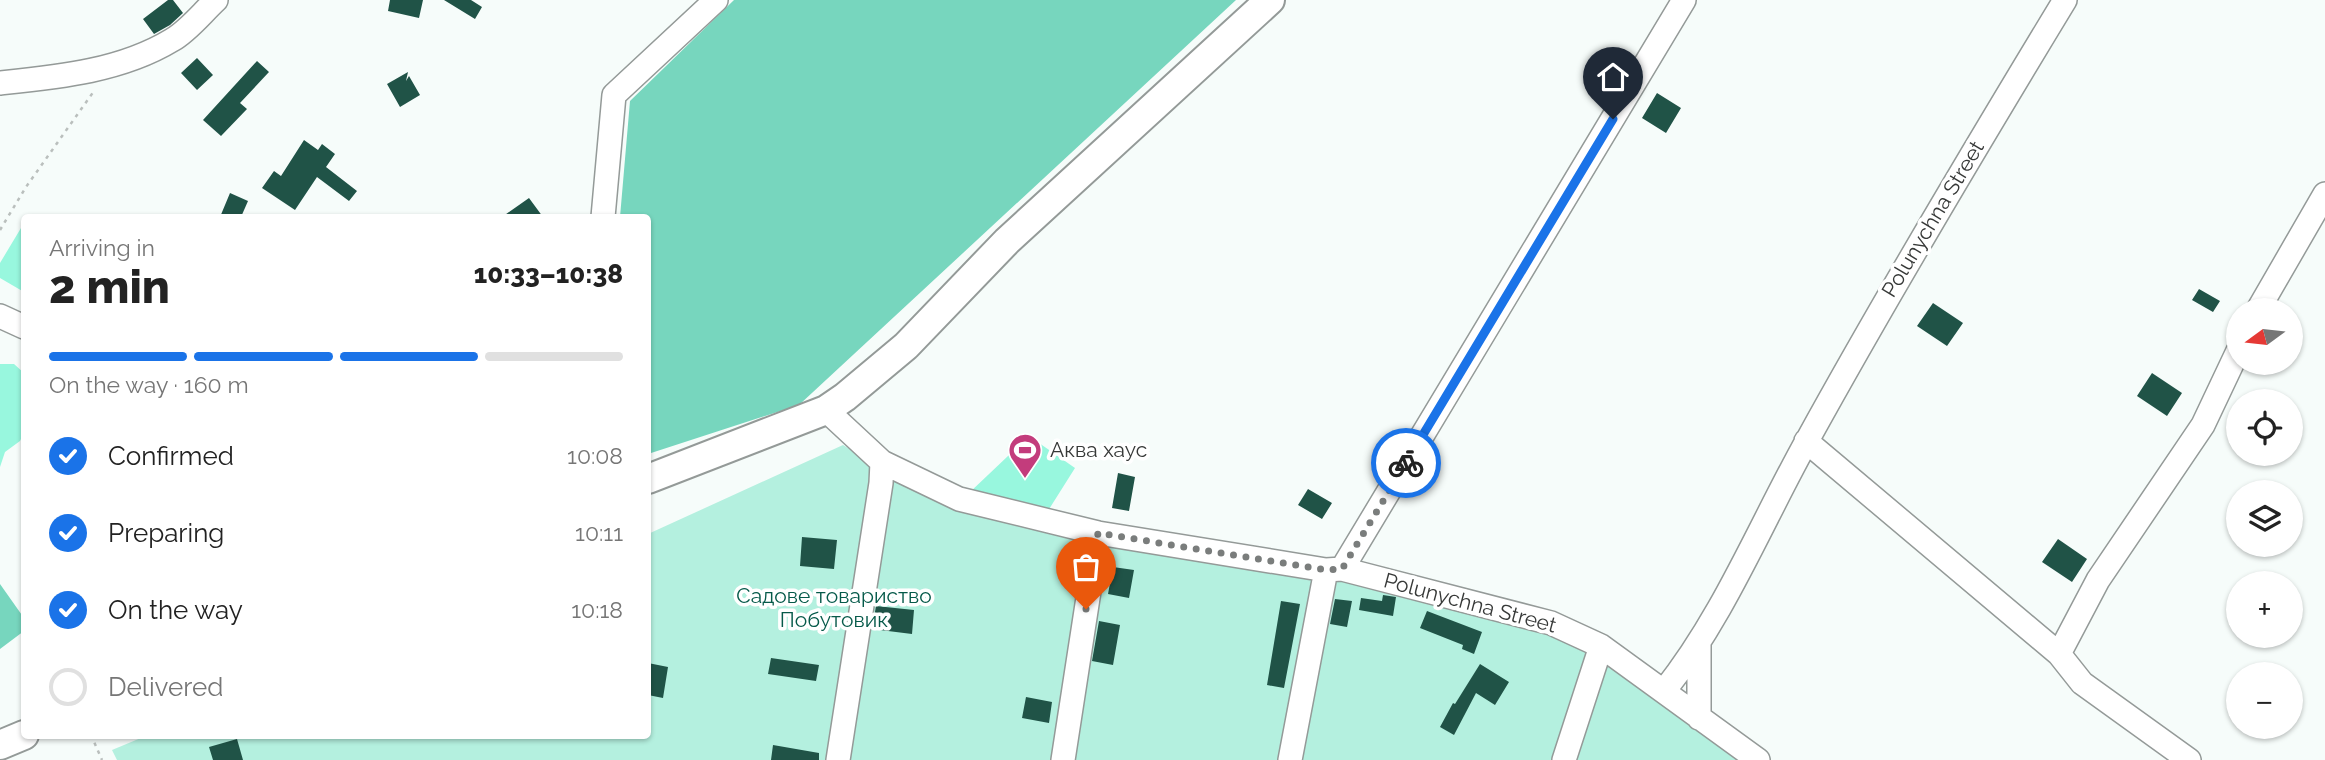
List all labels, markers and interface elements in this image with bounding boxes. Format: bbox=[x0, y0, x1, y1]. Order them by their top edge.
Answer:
pin bbox=[1583, 47, 1643, 119]
icon: home bbox=[1594, 58, 1632, 96]
street label: Polunychna Street bbox=[1876, 136, 1989, 301]
text: Arriving in bbox=[49, 234, 155, 261]
text: 10:33–10:38 bbox=[474, 259, 623, 289]
text: 2 min bbox=[49, 260, 170, 314]
north arrow bbox=[2226, 298, 2303, 374]
map controls bbox=[2226, 298, 2303, 739]
text: On the way · 160 m bbox=[49, 371, 249, 398]
button: locate bbox=[2226, 389, 2303, 466]
courier bbox=[1371, 428, 1441, 498]
sports icon: Аква хаус bbox=[1006, 431, 1044, 480]
icon: check bbox=[49, 437, 87, 475]
place label: Аква хаус bbox=[1050, 437, 1147, 462]
text: Confirmed bbox=[108, 441, 234, 471]
text: 10:08 bbox=[567, 442, 623, 469]
icon: bike bbox=[1387, 444, 1425, 482]
button: layers bbox=[2226, 480, 2303, 557]
icon: check bbox=[49, 514, 87, 552]
text: Preparing bbox=[108, 518, 224, 548]
text: 10:11 bbox=[575, 519, 623, 546]
pin bbox=[1056, 537, 1116, 609]
icon: bag bbox=[1067, 548, 1105, 586]
street label: Polunychna Street bbox=[1381, 567, 1559, 638]
button: + bbox=[2226, 571, 2303, 648]
park label: Садове товариство Побутовик bbox=[736, 583, 932, 632]
icon: check bbox=[49, 591, 87, 629]
text: On the way bbox=[108, 595, 243, 625]
text: 10:18 bbox=[571, 596, 623, 623]
button: − bbox=[2226, 662, 2303, 739]
text: Delivered bbox=[108, 672, 223, 702]

